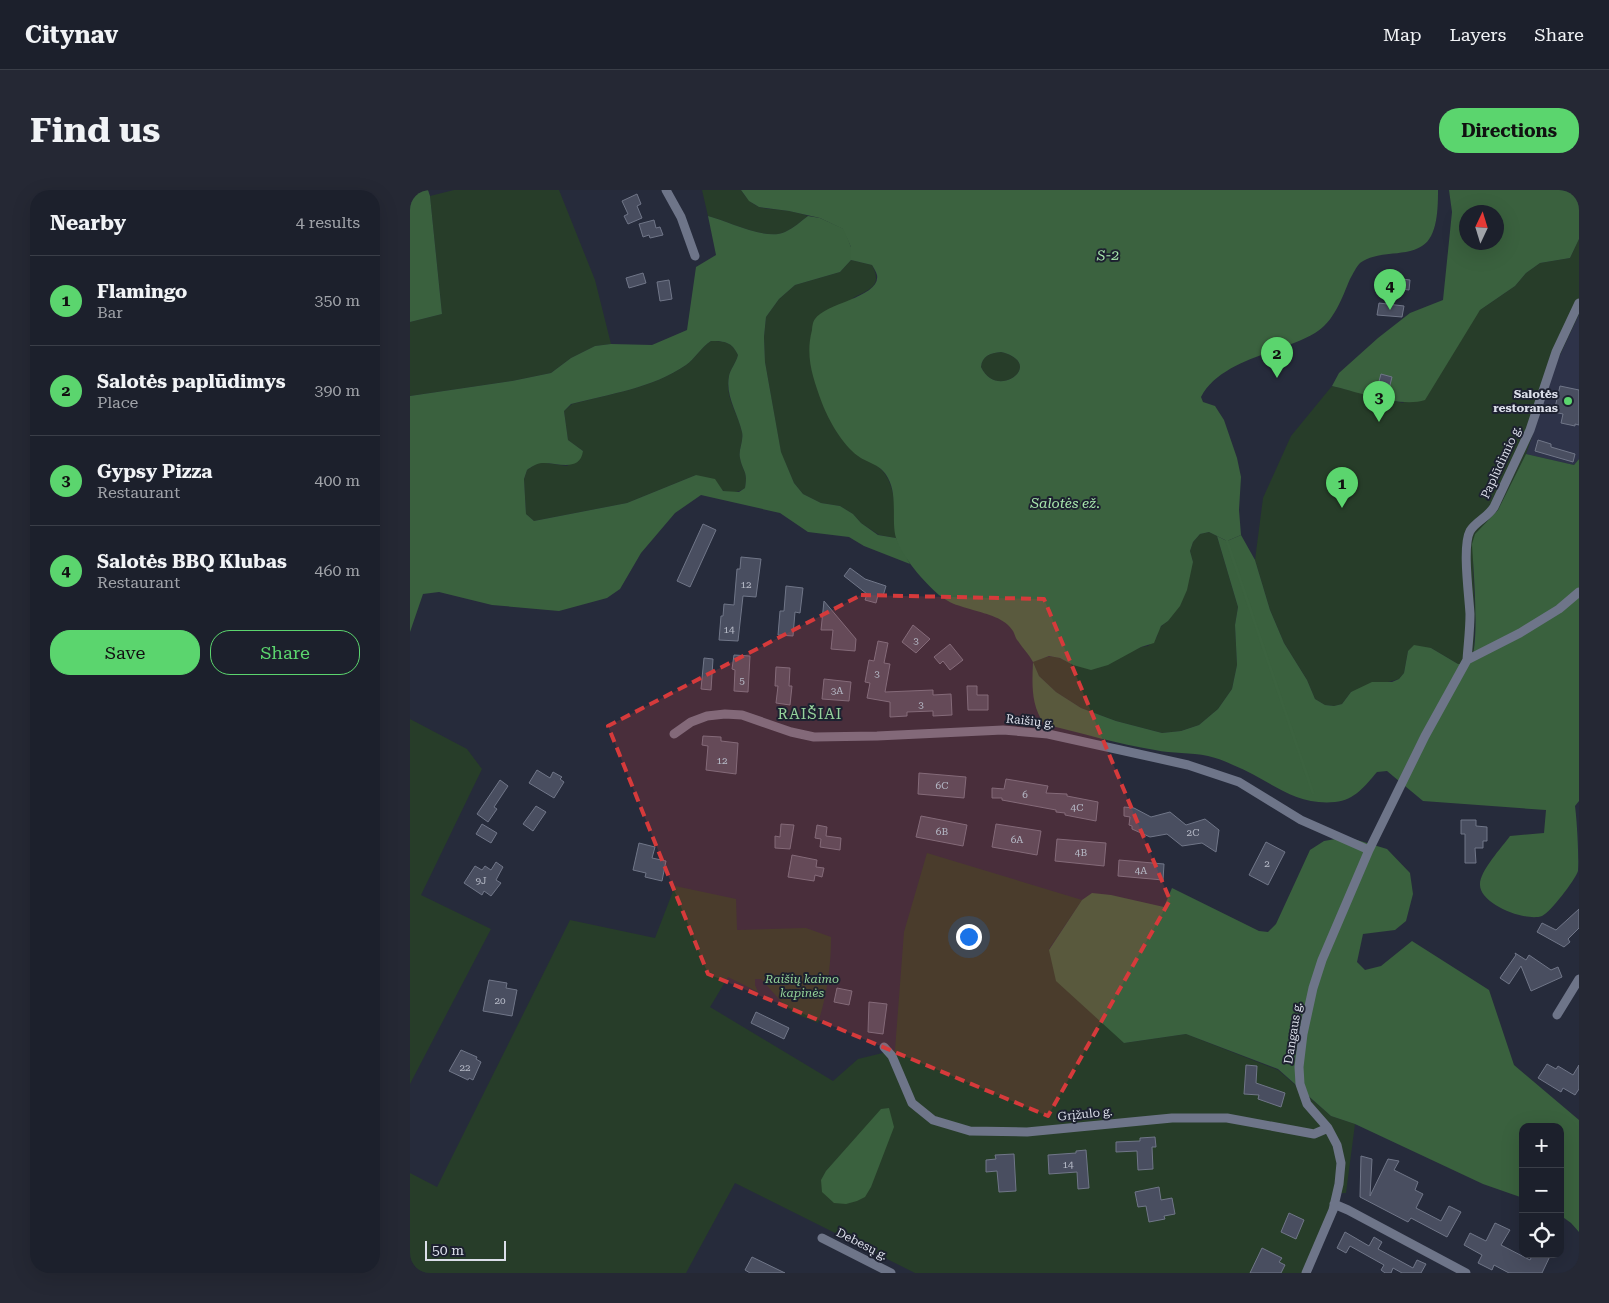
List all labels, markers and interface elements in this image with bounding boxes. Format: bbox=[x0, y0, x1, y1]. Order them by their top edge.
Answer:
text: Citynav bbox=[25, 21, 118, 49]
text: Map bbox=[1383, 24, 1422, 45]
text: Layers bbox=[1450, 24, 1506, 45]
text: Share bbox=[1534, 24, 1584, 45]
button: Directions bbox=[1439, 108, 1579, 153]
text: Find us bbox=[30, 110, 160, 151]
north arrow bbox=[1459, 205, 1504, 250]
text: Nearby bbox=[50, 211, 126, 235]
text: 4 results bbox=[296, 213, 360, 232]
water label: S-2 bbox=[1095, 247, 1120, 263]
pin: 4 bbox=[1374, 269, 1406, 310]
text: Flamingo bbox=[97, 280, 187, 303]
text: 1 bbox=[62, 291, 70, 310]
text: 350 m bbox=[314, 291, 360, 310]
text: Bar bbox=[97, 303, 123, 322]
pin: 2 bbox=[1261, 337, 1293, 378]
text: Salotės paplūdimys bbox=[97, 370, 286, 393]
text: 2 bbox=[62, 381, 70, 400]
text: 390 m bbox=[314, 381, 360, 400]
pin: 3 bbox=[1363, 381, 1395, 422]
place label: Salotės restoranas bbox=[1493, 387, 1558, 415]
text: Place bbox=[97, 393, 138, 412]
marker: Salotės restoranas bbox=[1562, 395, 1574, 407]
street label: Paplūdimio g. bbox=[1478, 423, 1524, 501]
text: Gypsy Pizza bbox=[97, 460, 213, 483]
pin: 1 bbox=[1326, 467, 1358, 508]
text: 3 bbox=[62, 471, 70, 490]
text: 400 m bbox=[314, 471, 360, 490]
text: Restaurant bbox=[97, 483, 180, 502]
water label: Salotės ež. bbox=[1029, 495, 1100, 511]
text: Salotės BBQ Klubas bbox=[97, 550, 287, 573]
text: 4 bbox=[62, 561, 70, 580]
text: 460 m bbox=[314, 561, 360, 580]
text: Restaurant bbox=[97, 573, 180, 592]
house number: 12 bbox=[740, 579, 752, 590]
house number: 14 bbox=[723, 624, 735, 635]
button: Save bbox=[50, 630, 200, 675]
button: Share bbox=[210, 630, 360, 675]
house number: 3 bbox=[913, 635, 919, 646]
house number: 3 bbox=[874, 668, 880, 679]
house number: 5 bbox=[739, 675, 745, 686]
house number: 3A bbox=[831, 685, 843, 696]
house number: 3 bbox=[918, 699, 924, 710]
district label: RAIŠIAI bbox=[778, 705, 842, 723]
street label: Raišių g. bbox=[1005, 712, 1055, 730]
house number: 12 bbox=[716, 755, 728, 766]
house number: 6C bbox=[936, 780, 948, 791]
house number: 6 bbox=[1022, 789, 1028, 800]
house number: 4C bbox=[1071, 802, 1083, 813]
house number: 6B bbox=[936, 826, 948, 837]
house number: 2C bbox=[1187, 827, 1199, 838]
house number: 6A bbox=[1011, 834, 1023, 845]
house number: 4B bbox=[1075, 847, 1087, 858]
house number: 2 bbox=[1264, 858, 1270, 869]
house number: 4A bbox=[1135, 865, 1147, 876]
house number: 9J bbox=[475, 875, 487, 886]
your location bbox=[956, 924, 982, 950]
park label: Raišių kaimo kapinės bbox=[764, 972, 839, 1000]
house number: 20 bbox=[494, 995, 506, 1006]
street label: Dangaus g. bbox=[1281, 1001, 1305, 1065]
house number: 22 bbox=[459, 1062, 471, 1073]
street label: Grįžulo g. bbox=[1057, 1104, 1113, 1124]
map controls bbox=[1519, 1123, 1564, 1258]
button: + bbox=[1519, 1123, 1564, 1168]
house number: 14 bbox=[1062, 1159, 1074, 1170]
button: − bbox=[1519, 1168, 1564, 1213]
button: locate bbox=[1519, 1213, 1564, 1258]
street label: Debesų g. bbox=[834, 1225, 890, 1263]
scale bar bbox=[425, 1238, 506, 1261]
text: 50 m bbox=[432, 1242, 464, 1258]

